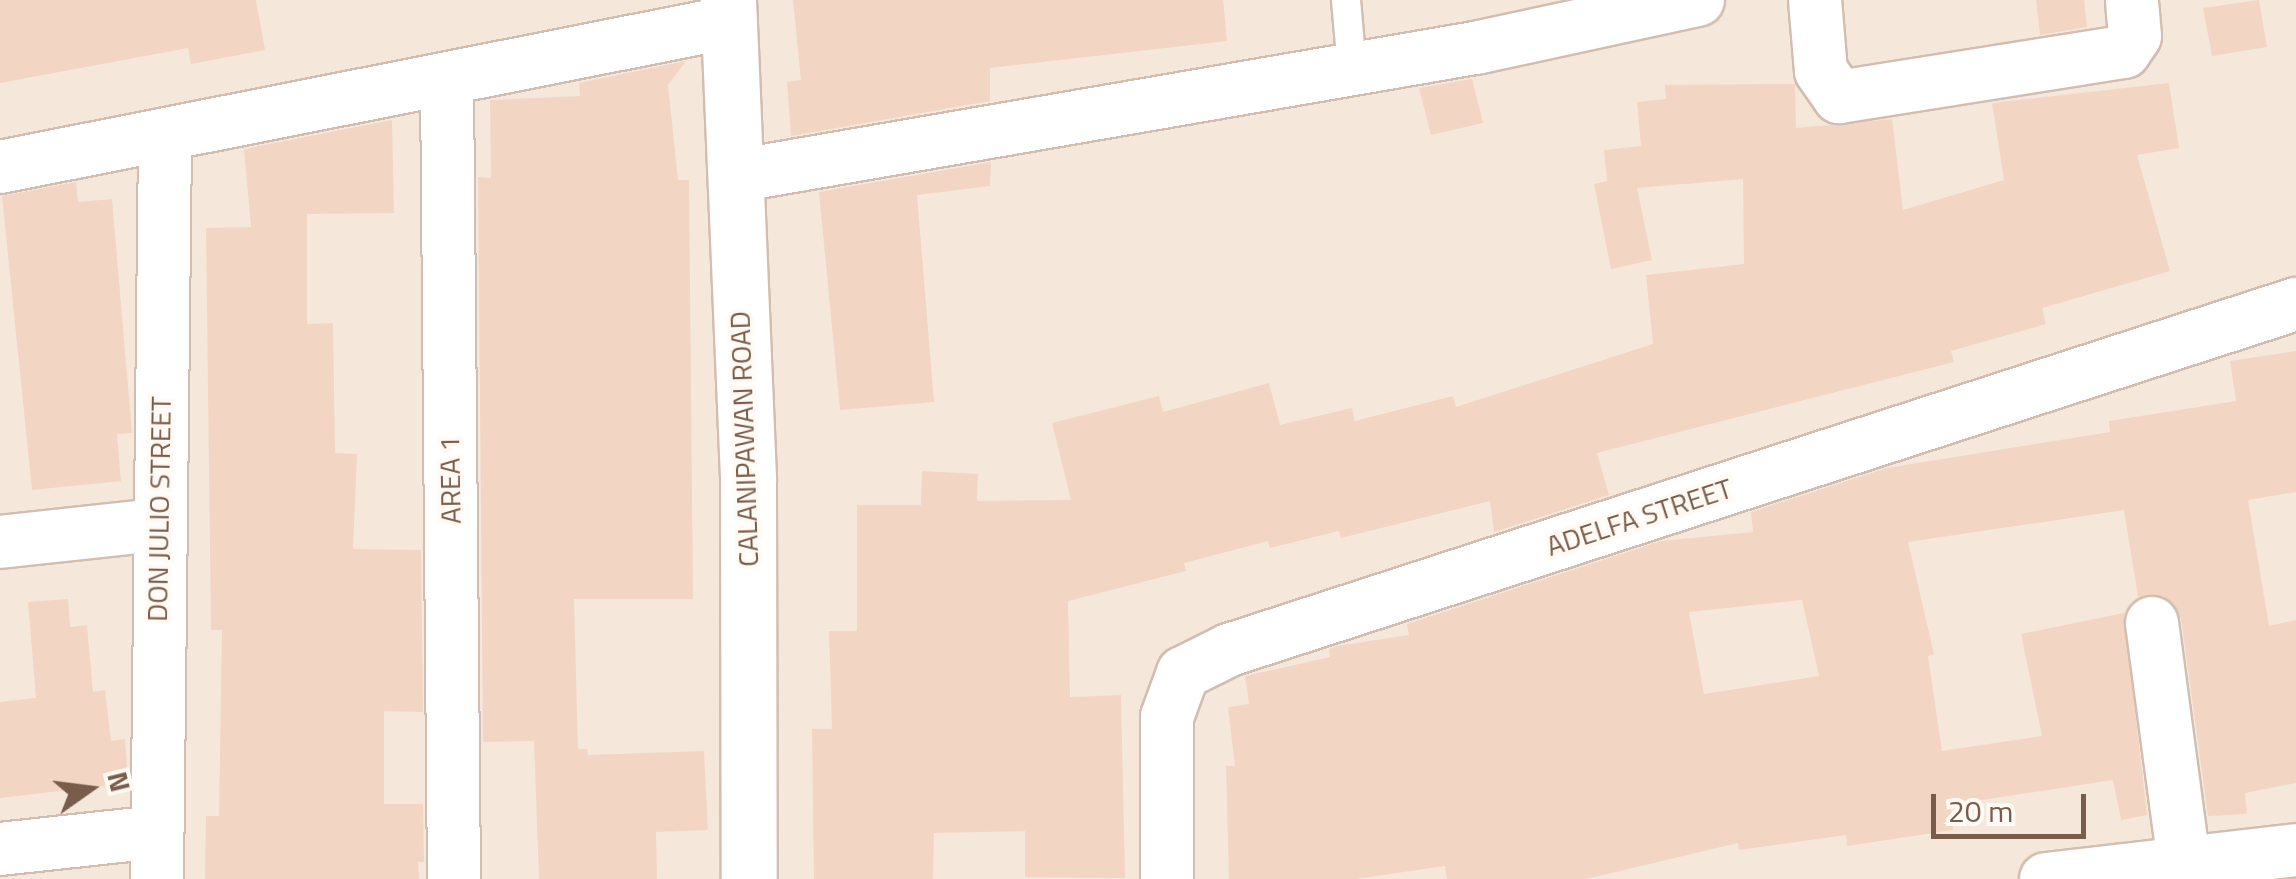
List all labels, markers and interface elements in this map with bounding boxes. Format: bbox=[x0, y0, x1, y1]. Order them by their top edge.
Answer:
street label: CALANIPAWAN ROAD bbox=[723, 311, 765, 567]
street label: DON JULIO STREET bbox=[140, 396, 178, 622]
street label: AREA 1 bbox=[432, 436, 468, 524]
street label: ADELFA STREET bbox=[1542, 471, 1736, 563]
north arrow bbox=[40, 739, 140, 839]
text: N bbox=[96, 767, 143, 796]
scale bar bbox=[1936, 774, 2091, 836]
text: 20 m bbox=[1948, 788, 2013, 834]

